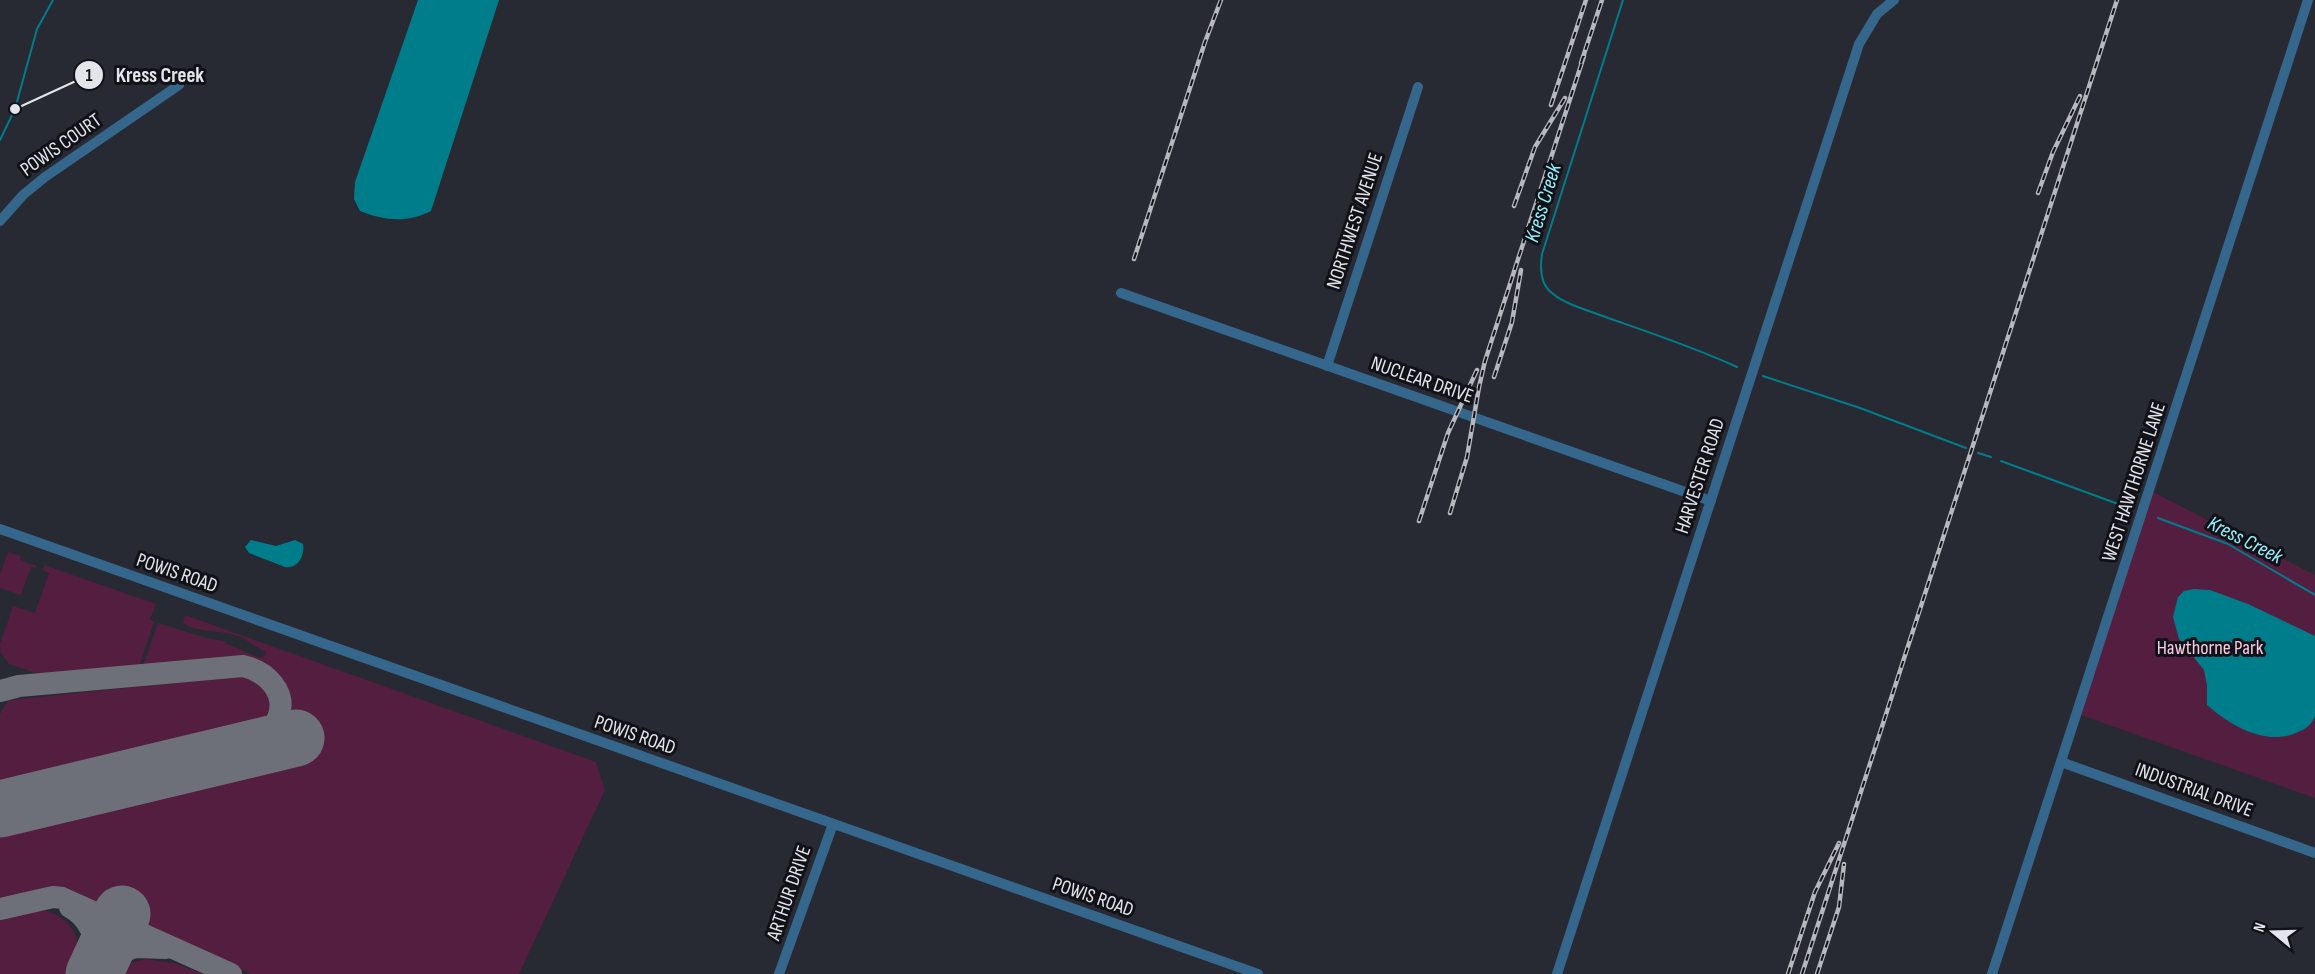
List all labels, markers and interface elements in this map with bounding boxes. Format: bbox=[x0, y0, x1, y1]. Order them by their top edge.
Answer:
callout: Kress Creek bbox=[74, 56, 216, 95]
text: Kress Creek bbox=[116, 63, 204, 88]
text: 1 bbox=[85, 65, 93, 86]
street label: POWIS COURT bbox=[16, 108, 106, 182]
street label: NORTHWEST AVENUE bbox=[1322, 150, 1388, 292]
water label: Kress Creek bbox=[1519, 160, 1567, 245]
street label: NUCLEAR DRIVE bbox=[1368, 351, 1476, 409]
street label: WEST HAWTHORNE LANE bbox=[2097, 399, 2171, 565]
street label: HARVESTER ROAD bbox=[1670, 415, 1730, 537]
water label: Kress Creek bbox=[2203, 511, 2288, 570]
street label: POWIS ROAD bbox=[133, 548, 221, 598]
park label: Hawthorne Park bbox=[2157, 636, 2264, 660]
street label: POWIS ROAD bbox=[591, 710, 679, 760]
street label: INDUSTRIAL DRIVE bbox=[2132, 758, 2256, 822]
street label: ARTHUR DRIVE bbox=[761, 843, 816, 944]
street label: POWIS ROAD bbox=[1049, 872, 1137, 922]
north arrow bbox=[2243, 902, 2303, 962]
text: N bbox=[2250, 920, 2271, 935]

